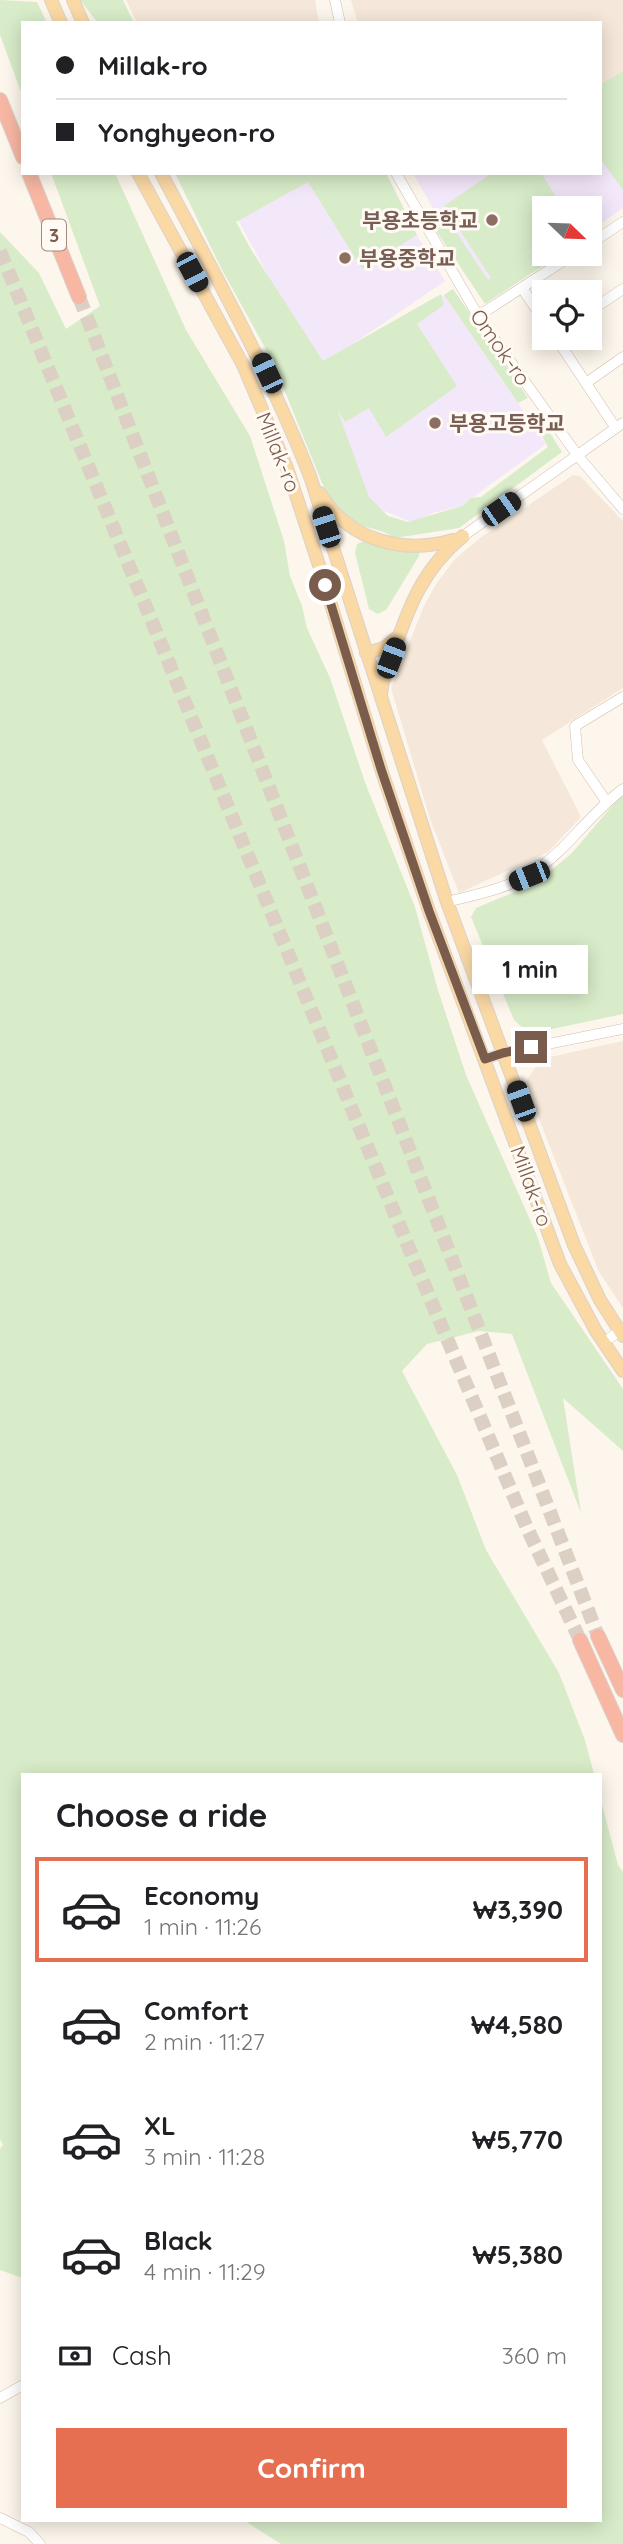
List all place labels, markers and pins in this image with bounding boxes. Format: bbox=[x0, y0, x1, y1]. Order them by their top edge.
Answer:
place label: 부용초등학교 bbox=[362, 207, 478, 233]
marker: 부용초등학교 bbox=[484, 212, 500, 228]
place label: 부용중학교 bbox=[359, 245, 456, 271]
marker: 부용중학교 bbox=[337, 250, 353, 266]
place label: 부용고등학교 bbox=[449, 410, 565, 436]
marker: 부용고등학교 bbox=[427, 415, 443, 431]

